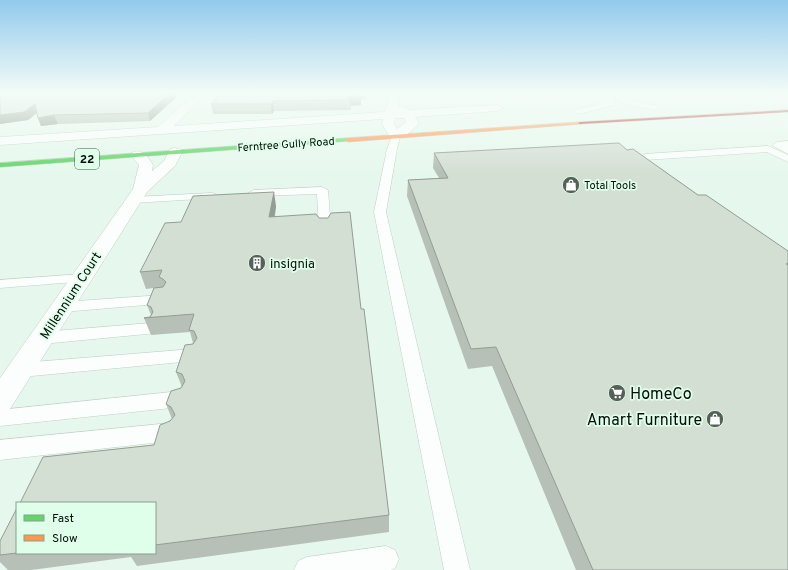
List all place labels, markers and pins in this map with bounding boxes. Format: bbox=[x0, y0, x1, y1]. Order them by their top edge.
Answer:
shop icon: Total Tools bbox=[561, 175, 581, 195]
place label: Total Tools bbox=[584, 179, 636, 193]
building icon: insignia bbox=[247, 253, 267, 273]
place label: insignia bbox=[270, 257, 315, 273]
supermarket icon: HomeCo bbox=[607, 383, 627, 403]
place label: HomeCo bbox=[630, 385, 692, 405]
shop icon: Amart Furniture bbox=[705, 409, 725, 429]
place label: Amart Furniture bbox=[587, 411, 702, 431]

